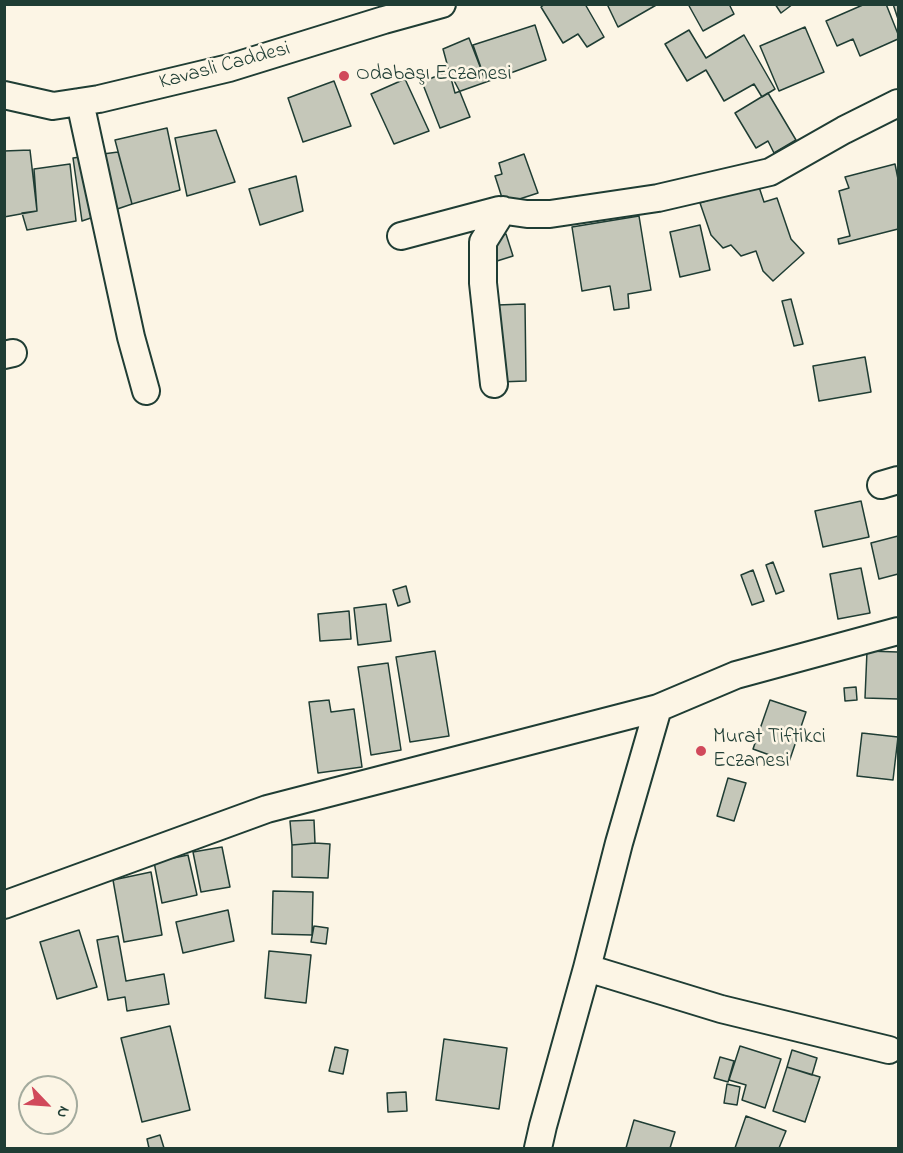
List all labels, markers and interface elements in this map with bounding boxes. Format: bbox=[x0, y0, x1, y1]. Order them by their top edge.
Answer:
street label: Kavasli Caddesi bbox=[157, 37, 293, 97]
place label: Odabaşı Eczanesi bbox=[356, 63, 512, 89]
marker: Odabaşı Eczanesi bbox=[337, 69, 351, 83]
place label: Murat Tiftikci Eczanesi bbox=[713, 726, 826, 776]
marker: Murat Tiftikci Eczanesi bbox=[694, 744, 708, 758]
north arrow bbox=[18, 1075, 78, 1135]
text: N bbox=[49, 1102, 76, 1122]

